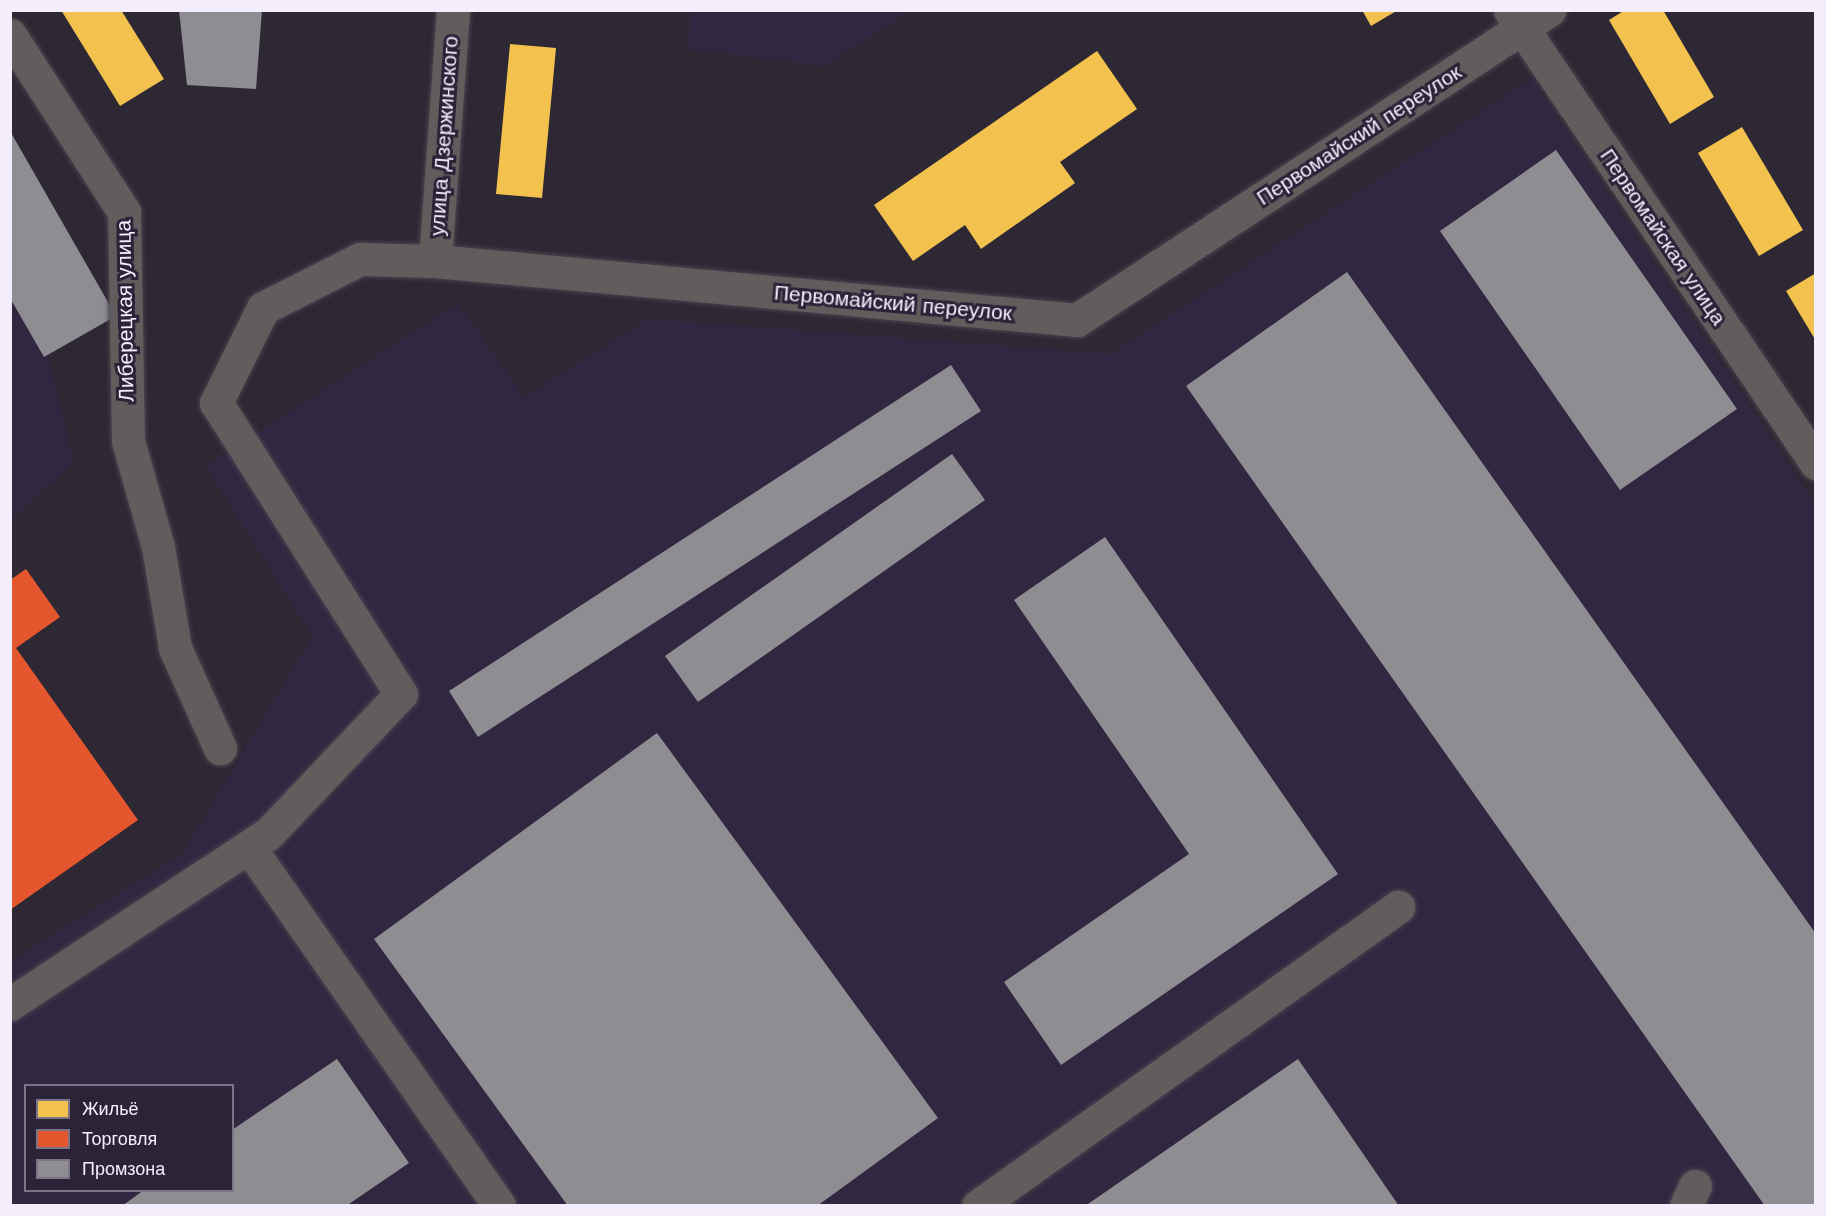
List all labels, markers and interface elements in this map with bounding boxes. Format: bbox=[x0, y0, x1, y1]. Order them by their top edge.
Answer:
street label: улица Дзержинского bbox=[424, 35, 464, 237]
street label: Первомайский переулок bbox=[1252, 59, 1466, 211]
street label: Первомайская улица bbox=[1595, 144, 1731, 330]
street label: Либерецкая улица bbox=[111, 220, 139, 402]
street label: Первомайский переулок bbox=[773, 280, 1013, 326]
legend bbox=[24, 1084, 234, 1192]
text: Жильё bbox=[82, 1098, 139, 1119]
text: Торговля bbox=[82, 1128, 157, 1149]
text: Промзона bbox=[82, 1158, 165, 1179]

